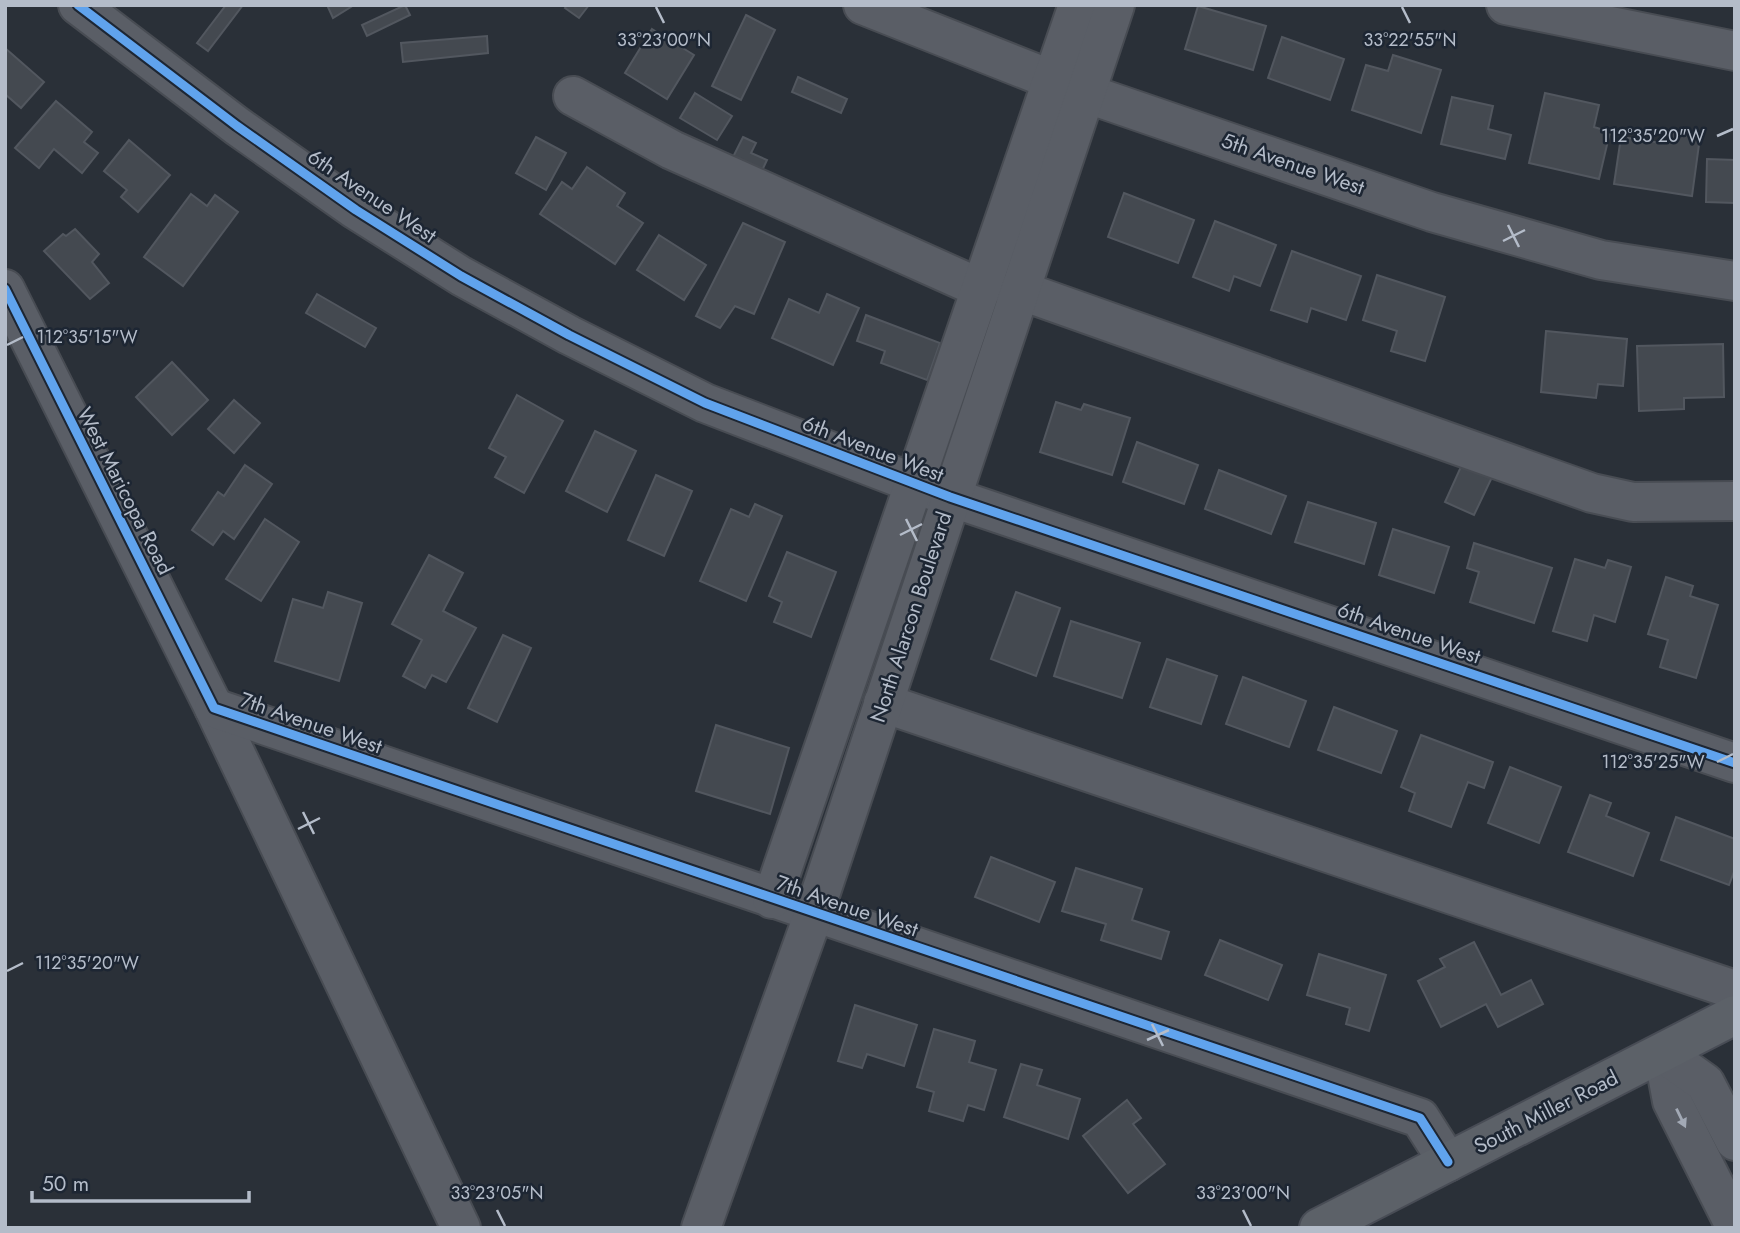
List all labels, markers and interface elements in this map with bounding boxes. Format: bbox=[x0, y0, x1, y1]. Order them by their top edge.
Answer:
text: 33°23'00"N bbox=[617, 27, 711, 53]
text: 33°22'55"N bbox=[1364, 27, 1456, 53]
text: 112°35'20"W bbox=[1601, 123, 1705, 149]
street label: 5th Avenue West bbox=[1218, 126, 1368, 202]
street label: 6th Avenue West bbox=[302, 142, 442, 250]
text: 112°35'15"W bbox=[37, 324, 138, 350]
street label: West Maricopa Road bbox=[70, 402, 180, 580]
street label: 6th Avenue West bbox=[798, 408, 948, 490]
street label: North Alarcon Boulevard bbox=[863, 508, 959, 726]
street label: 6th Avenue West bbox=[1333, 594, 1485, 672]
street label: 7th Avenue West bbox=[236, 685, 386, 761]
text: 112°35'25"W bbox=[1601, 749, 1705, 775]
street label: 7th Avenue West bbox=[772, 868, 922, 944]
text: 112°35'20"W bbox=[35, 950, 139, 976]
street label: South Miller Road bbox=[1469, 1063, 1623, 1161]
one-way arrow bbox=[1675, 1108, 1686, 1128]
scale bar bbox=[32, 1160, 248, 1204]
text: 50 m bbox=[42, 1169, 89, 1199]
text: 33°23'05"N bbox=[450, 1180, 544, 1206]
text: 33°23'00"N bbox=[1196, 1180, 1290, 1206]

